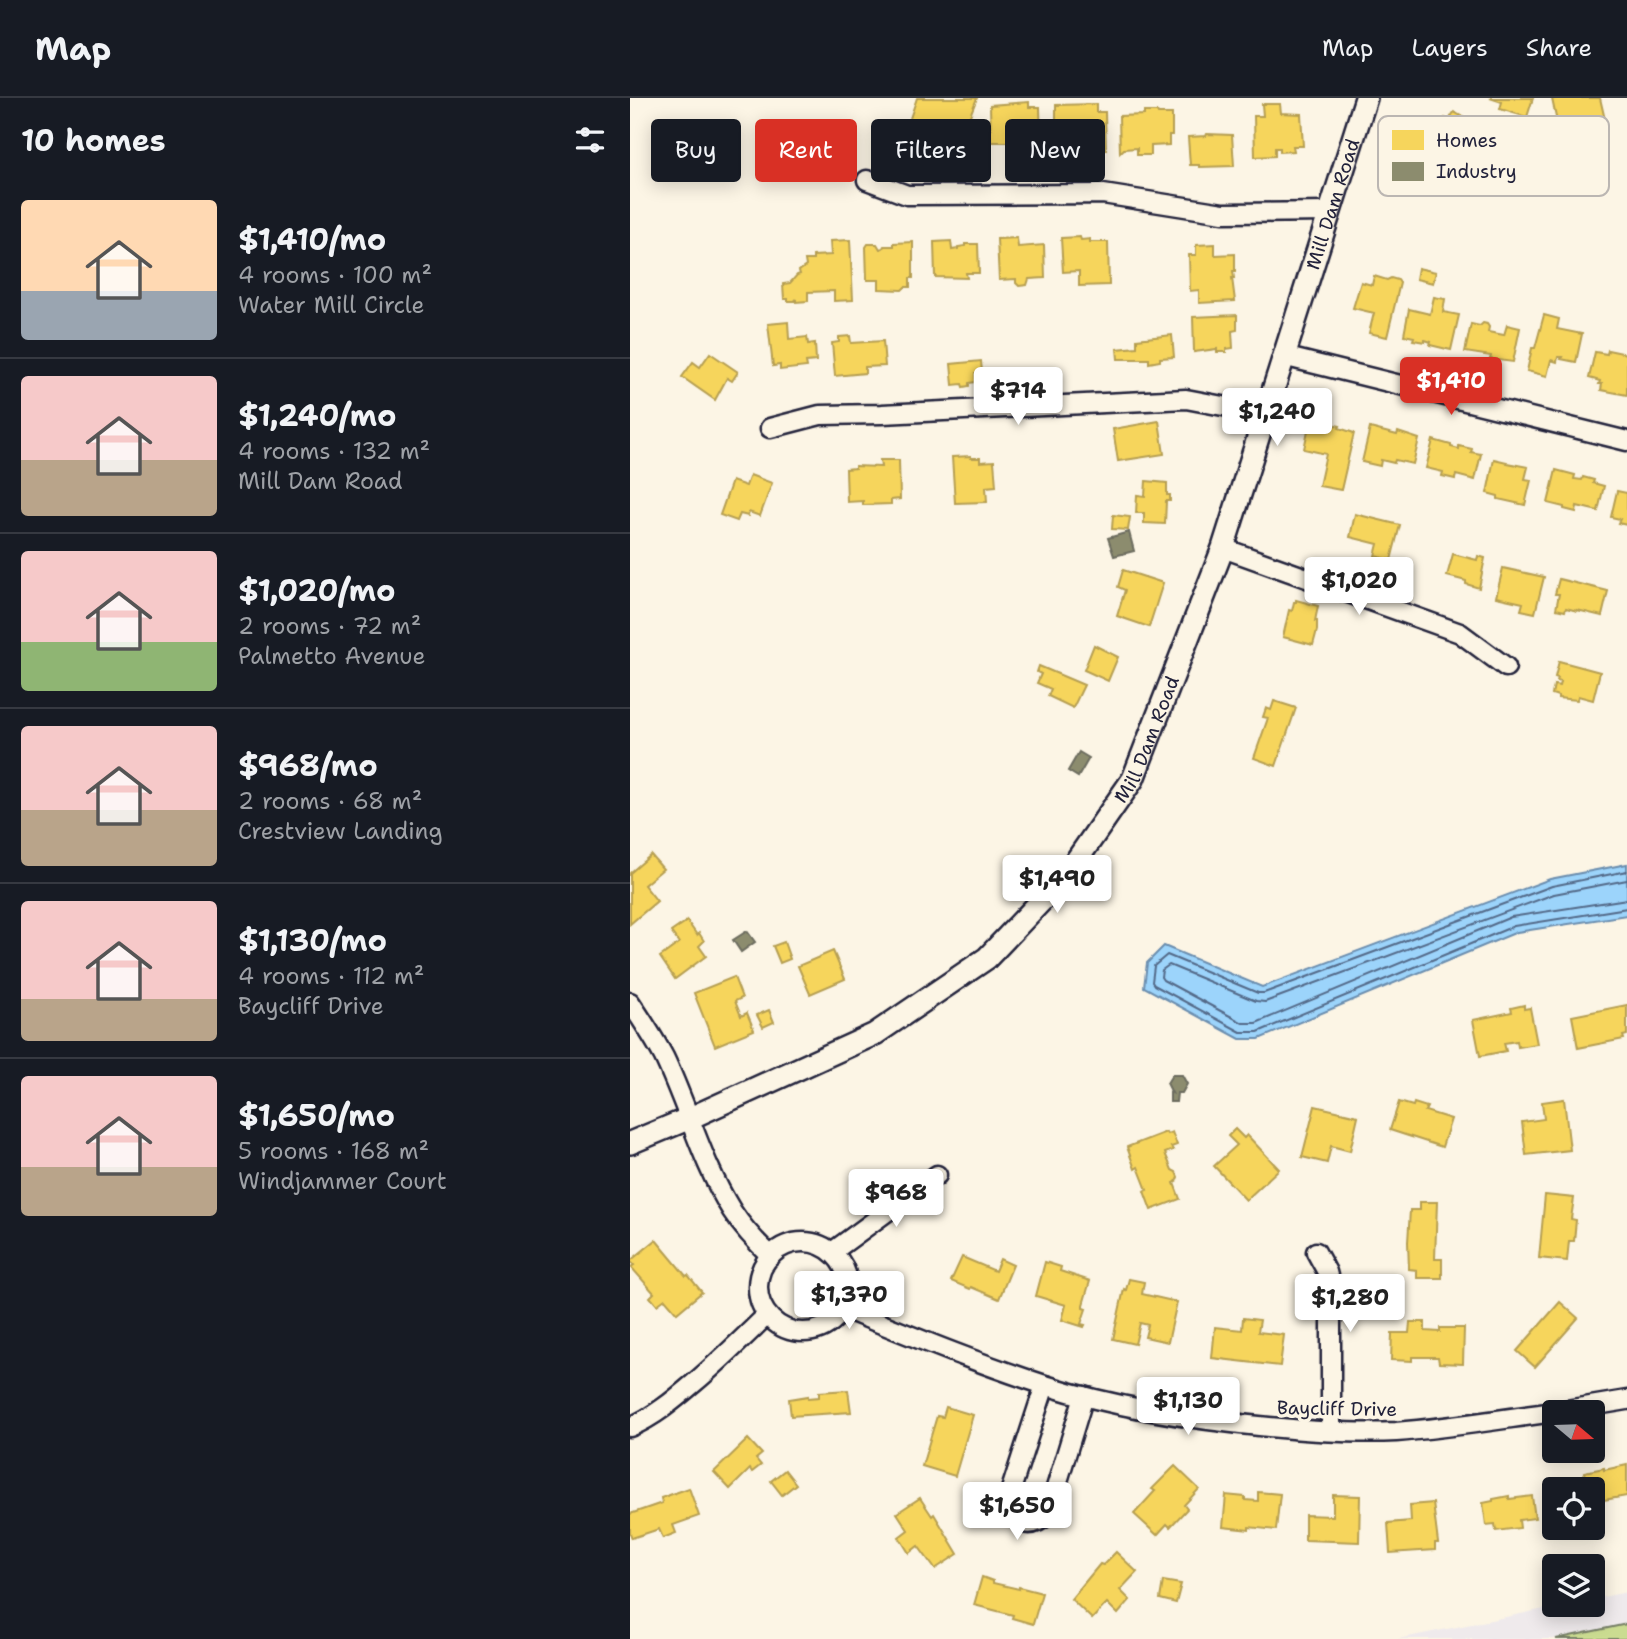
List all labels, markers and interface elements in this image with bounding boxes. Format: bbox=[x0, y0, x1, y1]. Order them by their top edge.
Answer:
text: Map bbox=[35, 26, 111, 71]
text: Map bbox=[1322, 32, 1373, 64]
text: Layers bbox=[1411, 32, 1488, 64]
text: Share bbox=[1526, 32, 1592, 64]
legend bbox=[1378, 116, 1609, 196]
chip: Buy bbox=[651, 119, 741, 182]
chip: Rent bbox=[755, 119, 857, 182]
chip: Filters bbox=[871, 119, 991, 182]
chip: New bbox=[1005, 119, 1105, 182]
text: 10 homes bbox=[21, 120, 166, 161]
icon: filters bbox=[571, 121, 609, 159]
text: Homes bbox=[1436, 128, 1497, 153]
street label: Mill Dam Road bbox=[1300, 136, 1365, 273]
text: Industry bbox=[1436, 159, 1517, 184]
text: $1,410/mo bbox=[238, 219, 386, 260]
icon: home bbox=[77, 228, 161, 312]
text: 4 rooms · 100 m² bbox=[238, 260, 432, 290]
text: Water Mill Circle bbox=[238, 290, 424, 320]
pin: $1,410 bbox=[1394, 358, 1508, 417]
text: $1,410 bbox=[1416, 365, 1486, 395]
pin: $714 bbox=[977, 368, 1059, 427]
text: $714 bbox=[990, 375, 1046, 405]
pin: $1,240 bbox=[1220, 388, 1334, 448]
text: $1,240/mo bbox=[238, 395, 396, 436]
text: $1,240 bbox=[1238, 396, 1316, 426]
icon: home bbox=[77, 404, 161, 488]
text: 4 rooms · 132 m² bbox=[238, 436, 430, 466]
text: Mill Dam Road bbox=[238, 466, 403, 496]
pin: $1,020 bbox=[1302, 558, 1416, 617]
text: $1,020 bbox=[1320, 565, 1398, 595]
text: $1,020/mo bbox=[238, 570, 396, 611]
icon: home bbox=[77, 579, 161, 663]
text: 2 rooms · 72 m² bbox=[238, 611, 421, 641]
text: Palmetto Avenue bbox=[238, 641, 426, 671]
street label: Mill Dam Road bbox=[1108, 672, 1185, 808]
text: $968/mo bbox=[238, 745, 378, 786]
icon: home bbox=[77, 754, 161, 838]
text: 2 rooms · 68 m² bbox=[238, 786, 422, 816]
text: Crestview Landing bbox=[238, 816, 443, 846]
pin: $1,490 bbox=[1000, 856, 1114, 915]
text: $1,490 bbox=[1019, 863, 1096, 893]
text: $1,130/mo bbox=[238, 920, 387, 961]
icon: home bbox=[77, 929, 161, 1013]
text: 4 rooms · 112 m² bbox=[238, 961, 424, 991]
text: Baycliff Drive bbox=[238, 991, 384, 1021]
text: $1,650/mo bbox=[238, 1095, 395, 1136]
icon: home bbox=[77, 1104, 161, 1188]
text: 5 rooms · 168 m² bbox=[238, 1136, 429, 1166]
text: Windjammer Court bbox=[238, 1166, 447, 1196]
pin: $968 bbox=[855, 1170, 937, 1229]
text: $968 bbox=[865, 1177, 927, 1207]
pin: $1,370 bbox=[792, 1272, 906, 1331]
pin: $1,280 bbox=[1293, 1274, 1407, 1334]
text: $1,370 bbox=[810, 1279, 888, 1309]
text: $1,280 bbox=[1311, 1282, 1389, 1312]
pin: $1,130 bbox=[1131, 1378, 1245, 1437]
text: $1,130 bbox=[1153, 1385, 1223, 1415]
street label: Baycliff Drive bbox=[1277, 1395, 1397, 1422]
north arrow bbox=[1542, 1400, 1605, 1463]
map controls bbox=[1542, 1400, 1605, 1617]
button: locate bbox=[1542, 1477, 1605, 1540]
pin: $1,650 bbox=[960, 1482, 1074, 1542]
text: $1,650 bbox=[979, 1490, 1055, 1520]
button: layers bbox=[1542, 1554, 1605, 1617]

